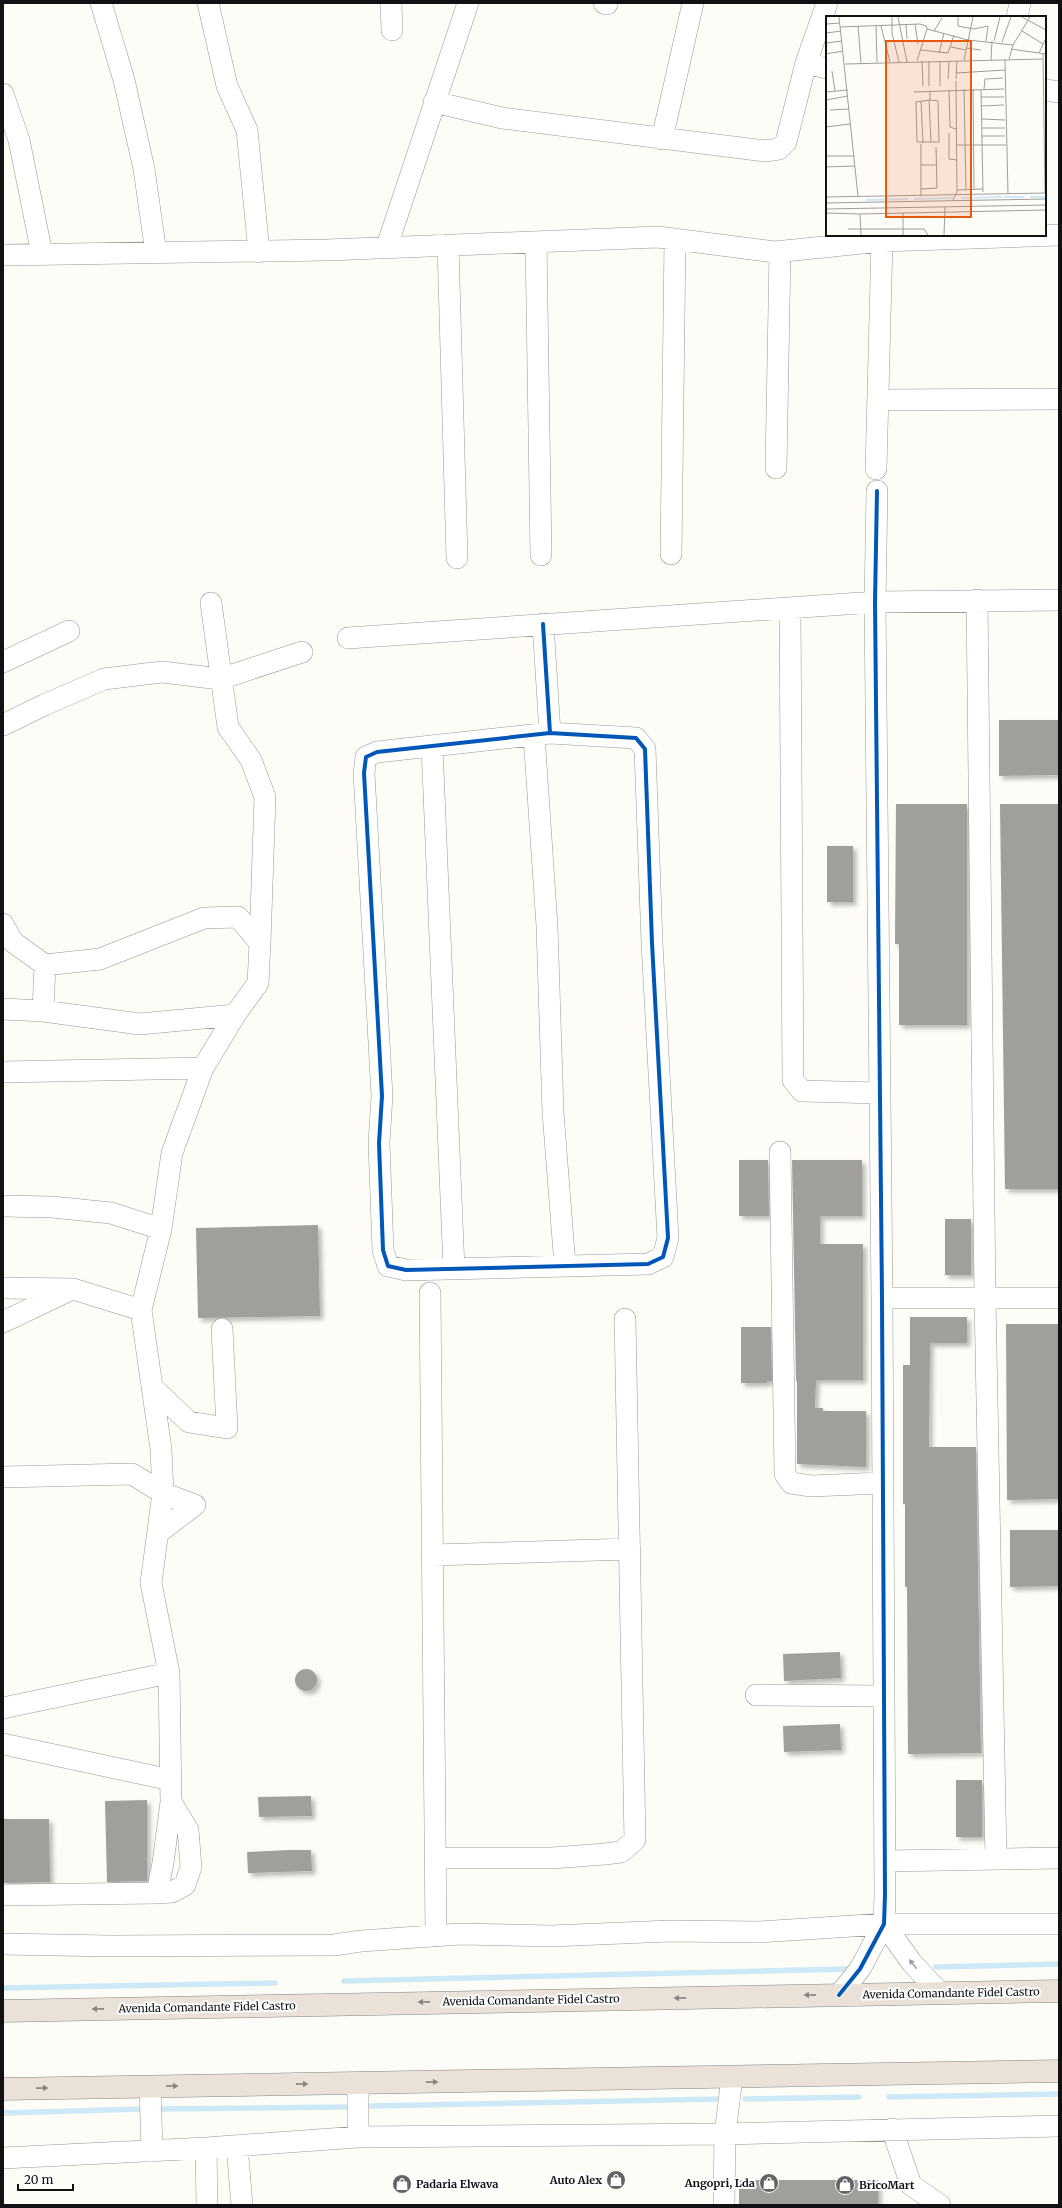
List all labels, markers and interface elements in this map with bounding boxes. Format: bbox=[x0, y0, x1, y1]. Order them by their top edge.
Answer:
inset map bbox=[826, 16, 1046, 236]
one-way arrow bbox=[909, 1959, 918, 1969]
street label: Avenida Comandante Fidel Castro bbox=[861, 1984, 1040, 2002]
street label: Avenida Comandante Fidel Castro bbox=[441, 1991, 620, 2009]
one-way arrow bbox=[804, 1992, 816, 1999]
one-way arrow bbox=[673, 1995, 686, 2001]
street label: Avenida Comandante Fidel Castro bbox=[117, 1998, 296, 2016]
one-way arrow bbox=[417, 1999, 430, 2005]
one-way arrow bbox=[91, 2006, 104, 2012]
one-way arrow bbox=[426, 2079, 439, 2085]
one-way arrow bbox=[296, 2081, 309, 2087]
one-way arrow bbox=[166, 2083, 179, 2089]
one-way arrow bbox=[36, 2085, 49, 2091]
scale bar bbox=[18, 2166, 73, 2192]
shop icon: Auto Alex bbox=[605, 2169, 627, 2191]
text: 20 m bbox=[24, 2172, 53, 2187]
shop icon: Angopri, Lda bbox=[758, 2172, 780, 2194]
shop icon: Padaria Elwava bbox=[391, 2173, 413, 2195]
place label: Auto Alex bbox=[549, 2173, 602, 2187]
shop icon: BricoMart bbox=[834, 2174, 856, 2196]
place label: Angopri, Lda bbox=[684, 2176, 755, 2190]
place label: Padaria Elwava bbox=[416, 2177, 498, 2191]
place label: BricoMart bbox=[859, 2178, 915, 2192]

